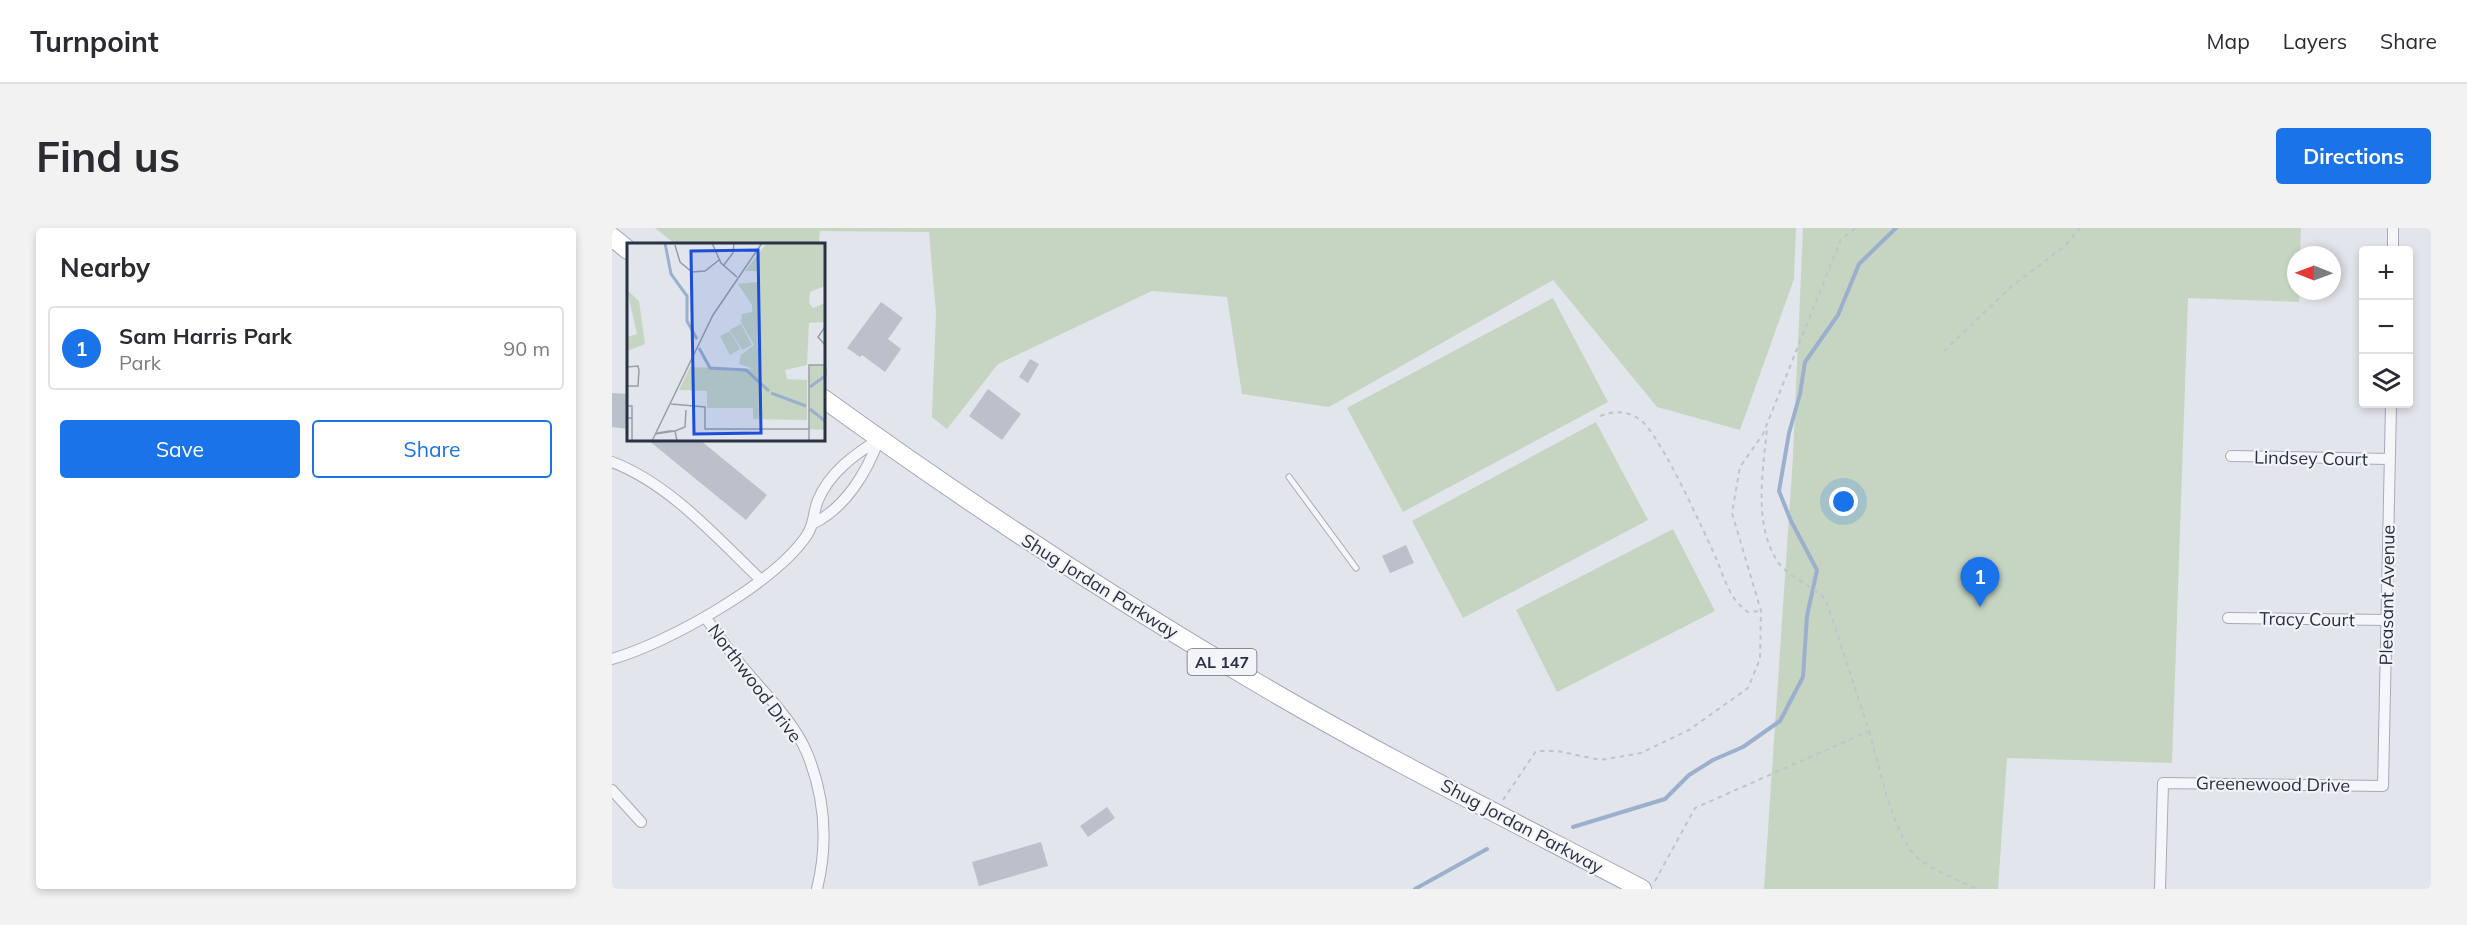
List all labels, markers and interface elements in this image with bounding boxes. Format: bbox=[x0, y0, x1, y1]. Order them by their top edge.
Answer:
text: Turnpoint bbox=[30, 24, 159, 59]
text: Map bbox=[2207, 28, 2250, 54]
text: Layers bbox=[2283, 28, 2347, 54]
text: Share bbox=[2380, 28, 2437, 54]
button: Directions bbox=[2276, 128, 2431, 184]
text: Find us bbox=[36, 130, 180, 183]
inset map bbox=[627, 243, 825, 441]
north arrow bbox=[2287, 246, 2341, 300]
map controls bbox=[2359, 246, 2413, 408]
button: + bbox=[2359, 246, 2413, 300]
text: Nearby bbox=[60, 251, 150, 284]
button: − bbox=[2359, 300, 2413, 354]
text: Sam Harris Park bbox=[119, 322, 292, 350]
text: 1 bbox=[76, 336, 88, 361]
text: 90 m bbox=[503, 336, 550, 361]
text: Park bbox=[119, 350, 161, 375]
button: layers bbox=[2359, 354, 2413, 408]
button: Save bbox=[60, 420, 300, 478]
button: Share bbox=[312, 420, 552, 478]
street label: Lindsey Court bbox=[2254, 446, 2368, 470]
your location bbox=[1829, 487, 1858, 516]
street label: Pleasant Avenue bbox=[2374, 525, 2400, 665]
street label: Shug Jordan Parkway bbox=[1017, 528, 1183, 644]
pin: 1 bbox=[1960, 558, 2000, 607]
street label: Tracy Court bbox=[2259, 607, 2355, 631]
street label: Northwood Drive bbox=[703, 619, 807, 747]
road number: AL 147 bbox=[1188, 649, 1256, 675]
street label: Greenewood Drive bbox=[2196, 771, 2350, 797]
street label: Shug Jordan Parkway bbox=[1437, 773, 1607, 879]

